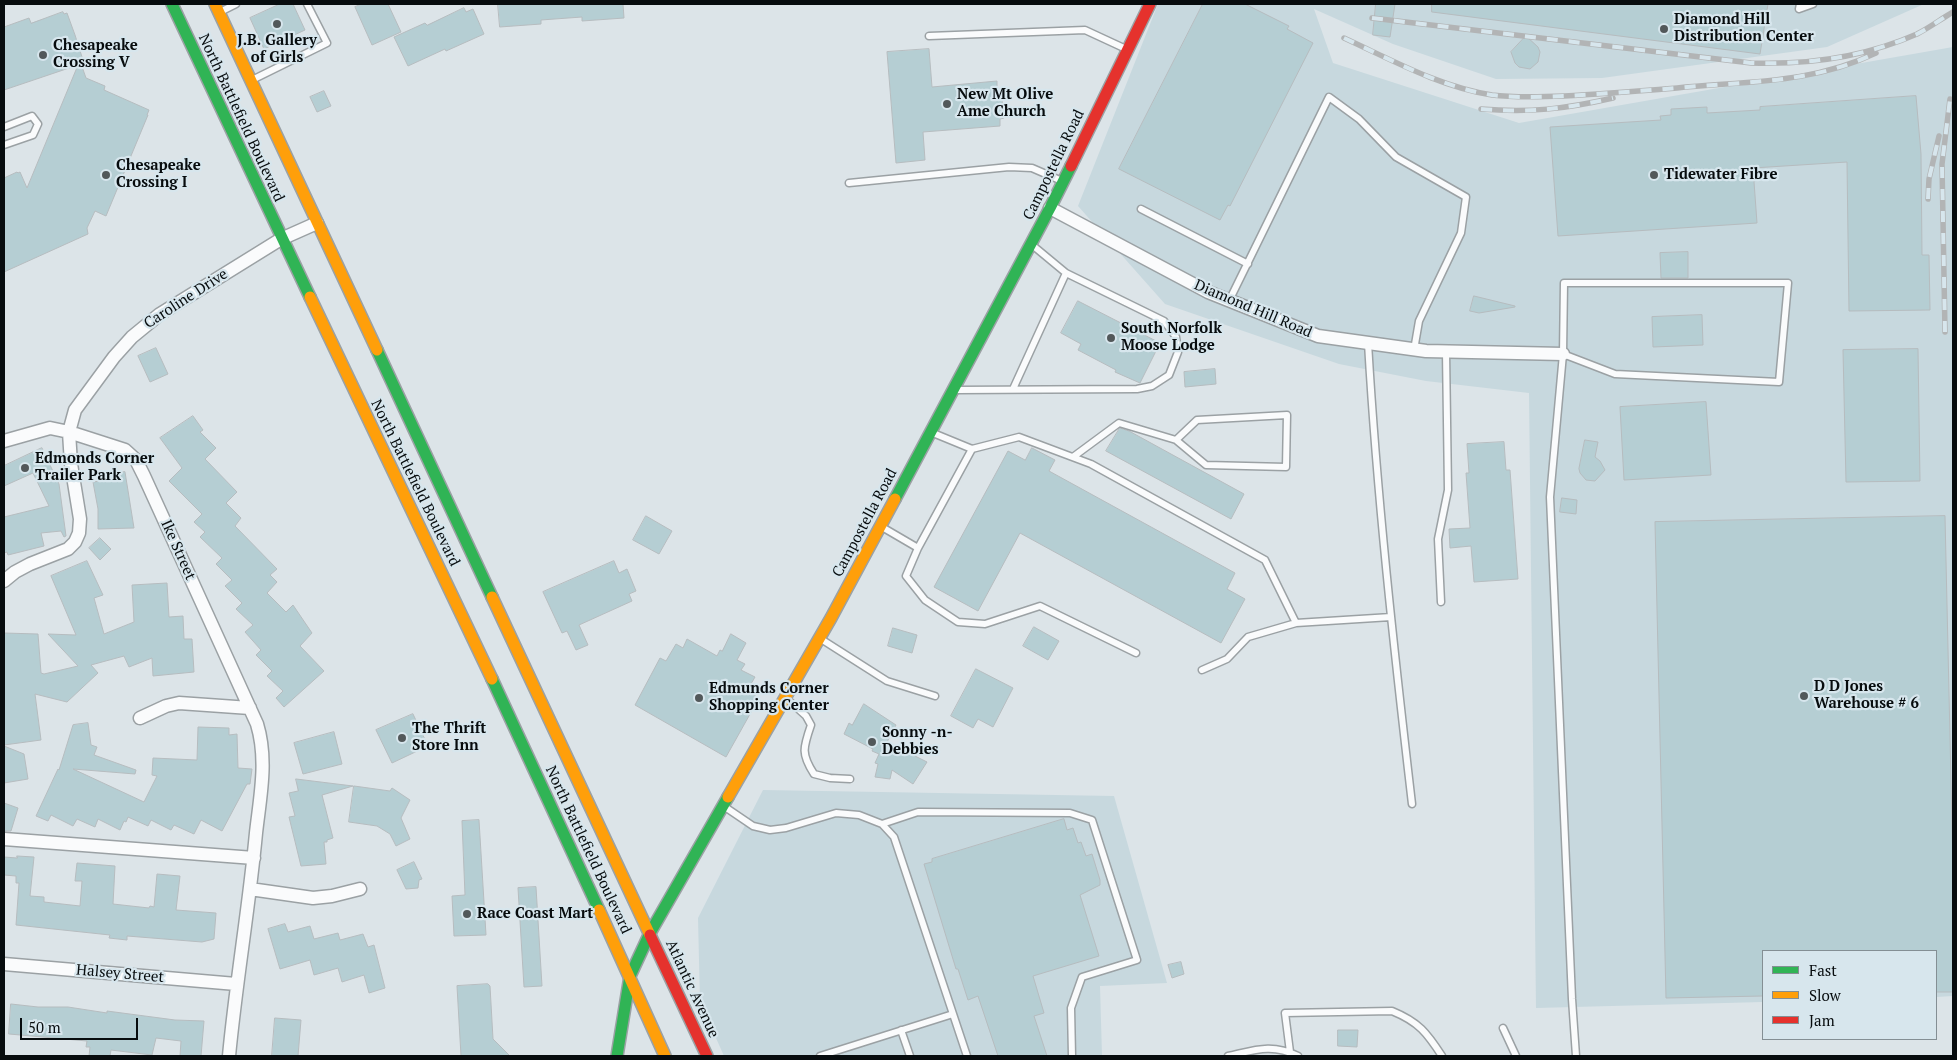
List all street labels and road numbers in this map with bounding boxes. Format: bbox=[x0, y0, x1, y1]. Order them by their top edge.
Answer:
street label: North Battlefield Boulevard bbox=[194, 31, 288, 205]
street label: Campostella Road bbox=[1020, 107, 1088, 223]
street label: Caroline Drive bbox=[141, 265, 231, 333]
street label: Diamond Hill Road bbox=[1191, 276, 1315, 342]
street label: North Battlefield Boulevard bbox=[367, 397, 463, 569]
street label: Campostella Road bbox=[829, 466, 901, 580]
street label: Ike Street bbox=[157, 517, 199, 583]
street label: North Battlefield Boulevard bbox=[541, 763, 635, 937]
street label: Atlantic Avenue bbox=[661, 937, 723, 1041]
street label: Halsey Street bbox=[75, 961, 165, 987]

